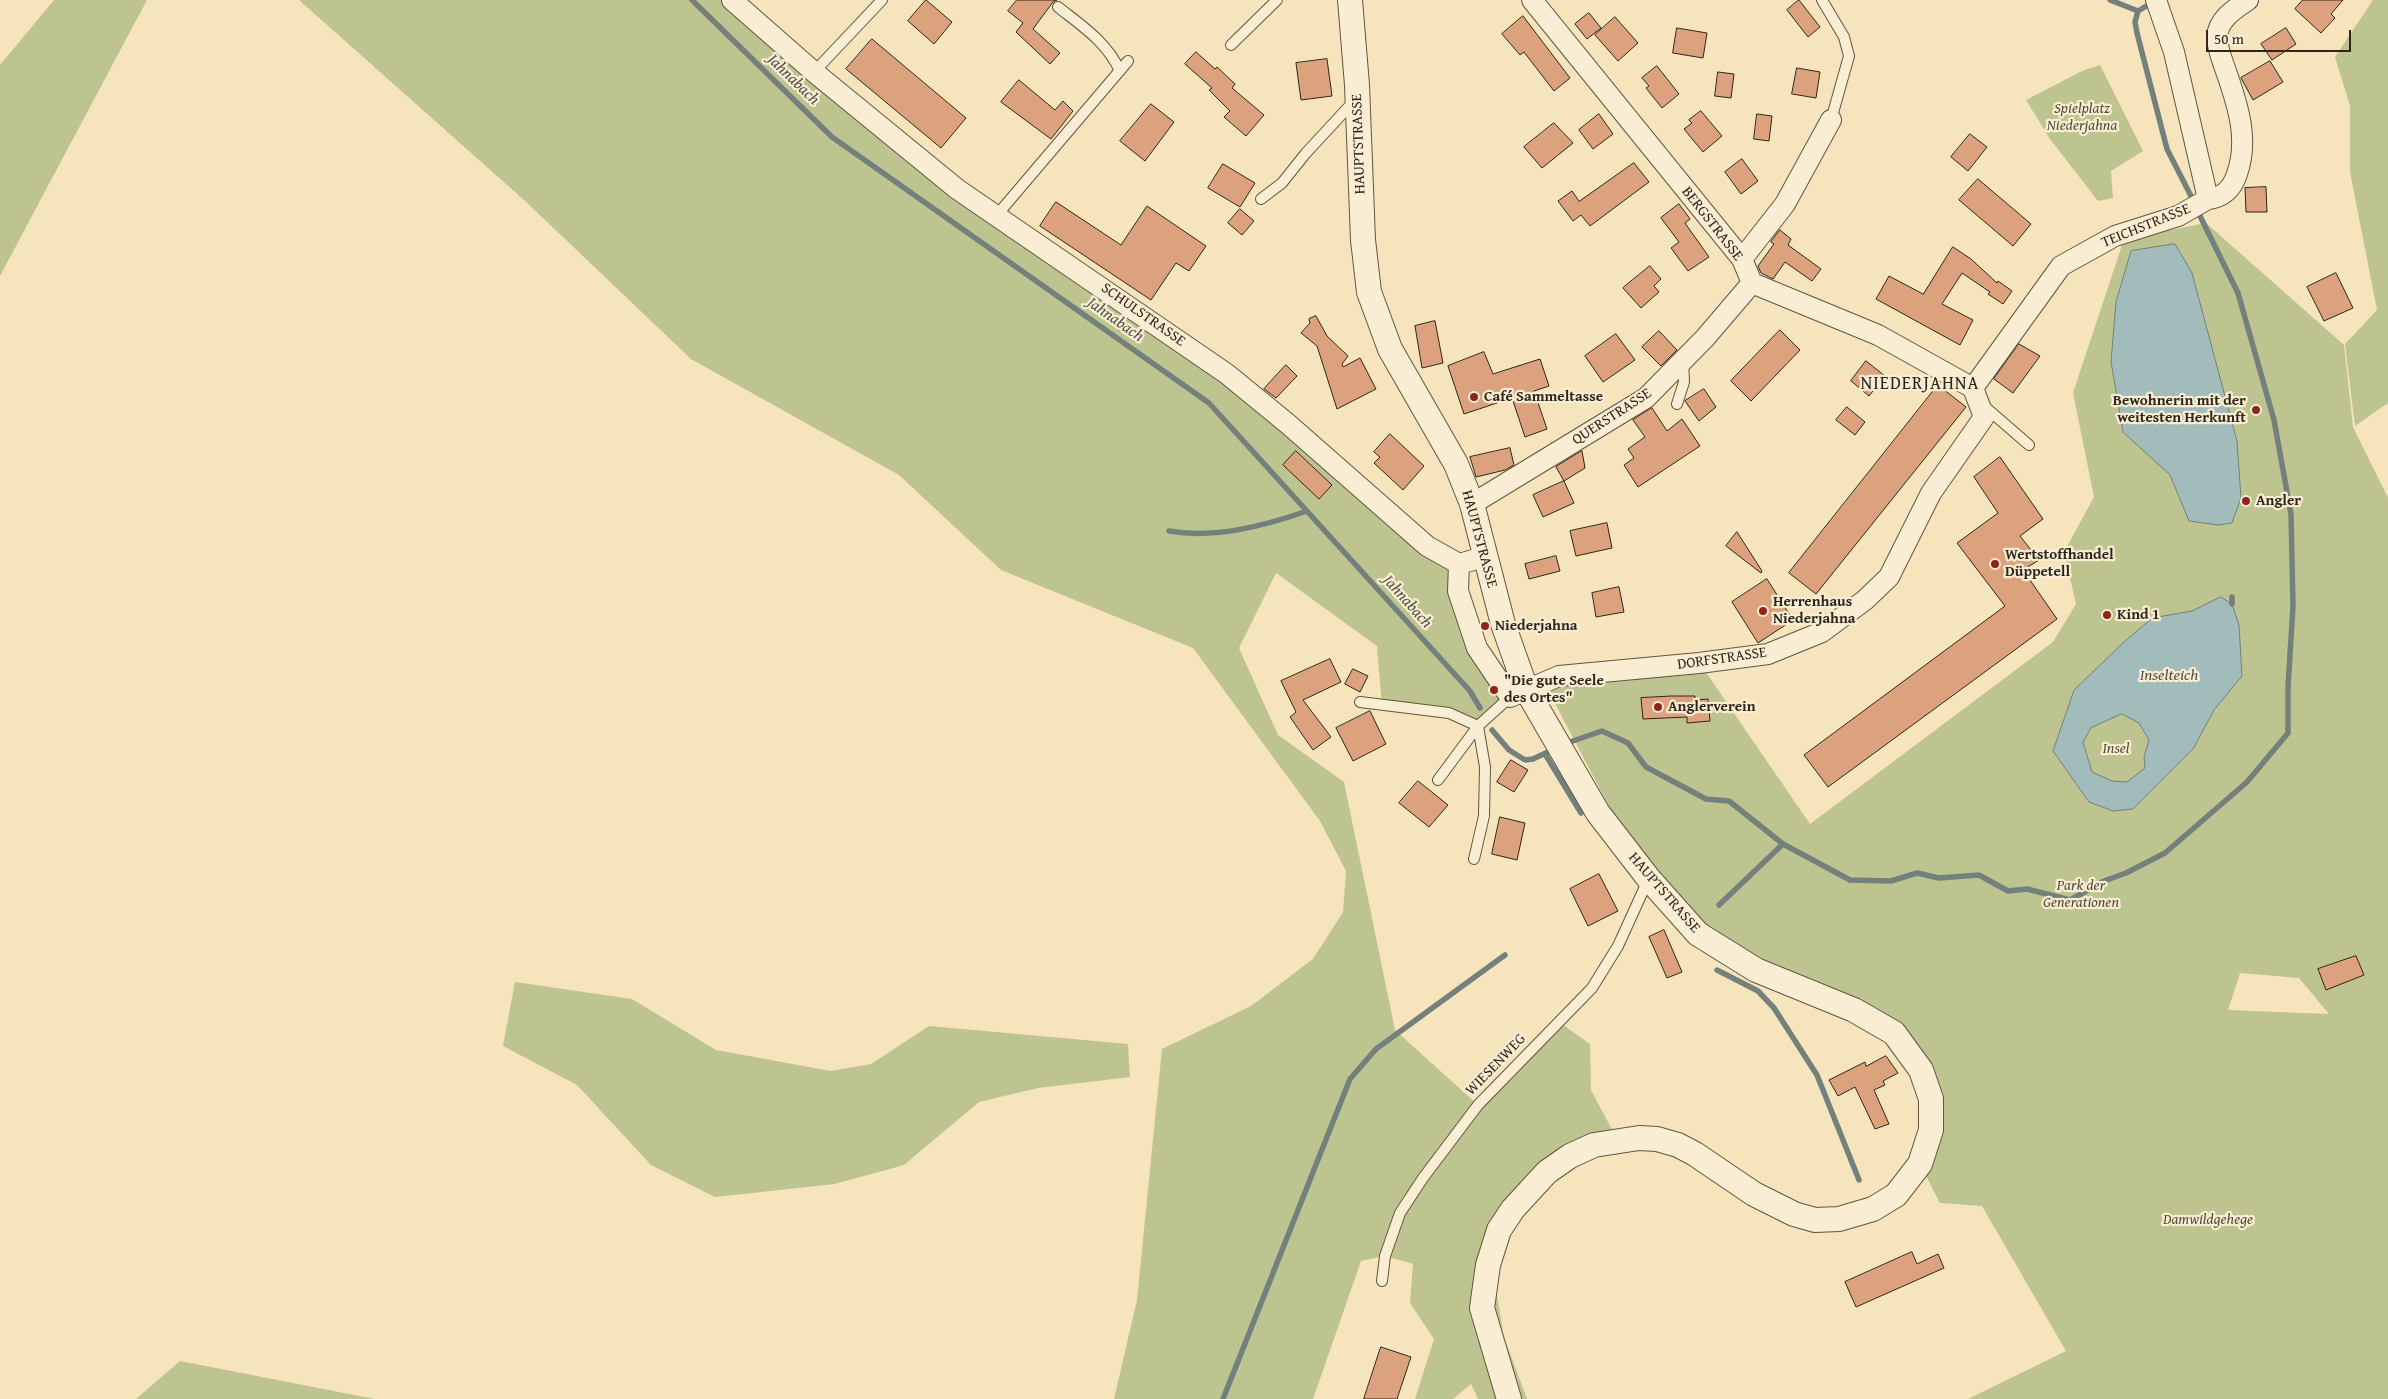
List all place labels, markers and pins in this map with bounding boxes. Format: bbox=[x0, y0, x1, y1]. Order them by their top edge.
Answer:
place label: Café Sammeltasse bbox=[1484, 388, 1603, 406]
marker: Café Sammeltasse bbox=[1468, 391, 1480, 403]
place label: Bewohnerin mit der weitesten Herkunft bbox=[2113, 392, 2246, 427]
marker: Bewohnerin mit der weitesten Herkunft bbox=[2250, 404, 2262, 416]
place label: Angler bbox=[2256, 492, 2301, 510]
marker: Angler bbox=[2240, 495, 2252, 507]
place label: Wertstoffhandel Düppetell bbox=[2005, 546, 2114, 581]
marker: Wertstoffhandel Düppetell bbox=[1989, 558, 2001, 570]
place label: Herrenhaus Niederjahna bbox=[1773, 593, 1855, 628]
marker: Herrenhaus Niederjahna bbox=[1757, 605, 1769, 617]
place label: Kind 1 bbox=[2117, 606, 2160, 624]
marker: Kind 1 bbox=[2101, 609, 2113, 621]
place label: Niederjahna bbox=[1495, 617, 1577, 635]
marker: Niederjahna bbox=[1479, 620, 1491, 632]
place label: "Die gute Seele des Ortes" bbox=[1504, 672, 1604, 707]
marker: "Die gute Seele des Ortes" bbox=[1488, 684, 1500, 696]
place label: Anglerverein bbox=[1668, 698, 1756, 716]
marker: Anglerverein bbox=[1652, 701, 1664, 713]

